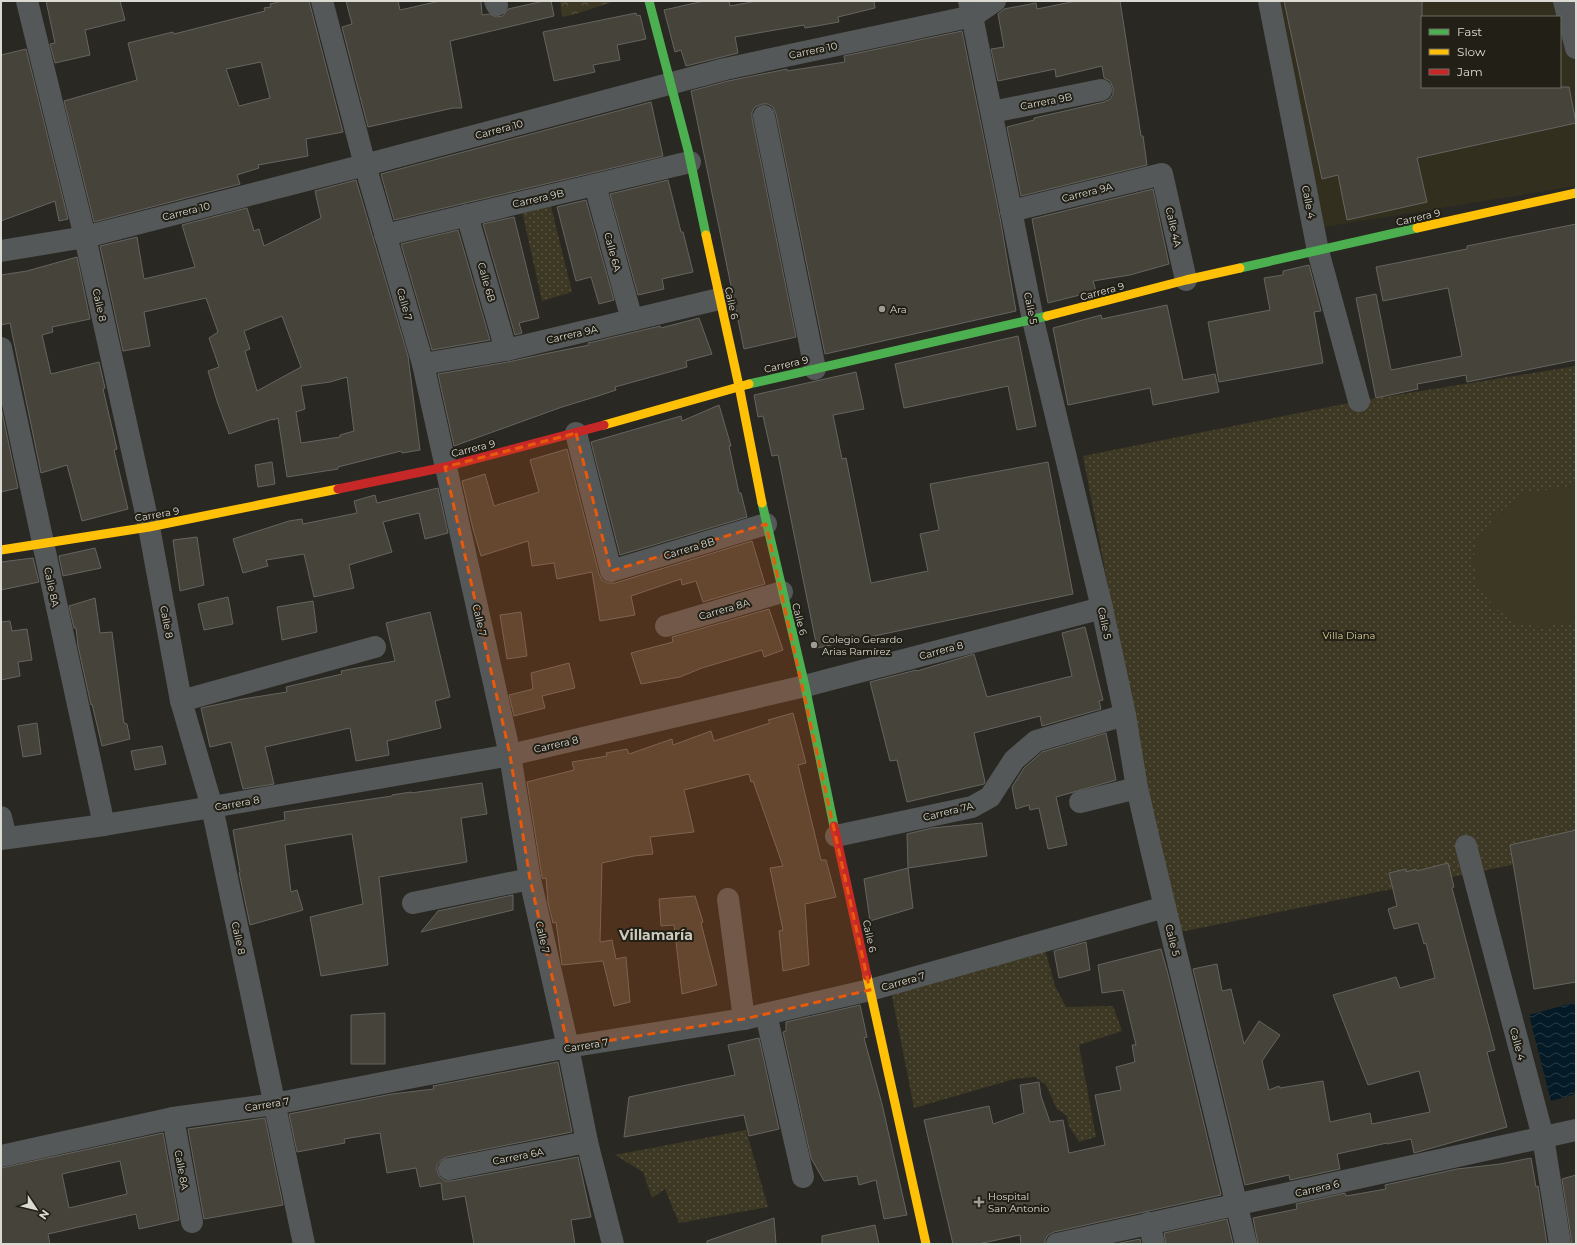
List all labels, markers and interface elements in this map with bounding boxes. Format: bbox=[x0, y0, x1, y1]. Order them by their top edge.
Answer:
legend bbox=[1421, 16, 1561, 88]
text: Fast bbox=[1457, 24, 1482, 39]
street label: Carrera 10 bbox=[788, 39, 839, 62]
text: Slow bbox=[1457, 44, 1486, 59]
text: Jam bbox=[1456, 64, 1483, 79]
street label: Carrera 9B bbox=[1019, 90, 1073, 113]
street label: Carrera 10 bbox=[474, 117, 525, 142]
street label: Carrera 9A bbox=[1060, 180, 1115, 205]
street label: Calle 4 bbox=[1299, 184, 1318, 220]
street label: Carrera 9B bbox=[511, 186, 565, 211]
street label: Carrera 10 bbox=[161, 199, 212, 224]
street label: Calle 4A bbox=[1163, 206, 1185, 249]
street label: Carrera 9 bbox=[1395, 206, 1441, 229]
street label: Calle 6A bbox=[601, 231, 624, 274]
street label: Calle 6B bbox=[475, 261, 498, 303]
street label: Carrera 9 bbox=[1079, 279, 1126, 304]
street label: Calle 6 bbox=[722, 286, 741, 321]
street label: Calle 8 bbox=[90, 287, 109, 323]
street label: Calle 7 bbox=[394, 287, 415, 322]
street label: Calle 5 bbox=[1021, 291, 1040, 326]
place label: Ara bbox=[890, 303, 907, 316]
marker: Ara bbox=[877, 304, 887, 314]
street label: Carrera 9A bbox=[545, 322, 600, 347]
street label: Carrera 9 bbox=[763, 353, 809, 376]
street label: Carrera 9 bbox=[450, 437, 497, 460]
street label: Carrera 9 bbox=[134, 504, 180, 525]
street label: Carrera 8B bbox=[662, 535, 716, 562]
street label: Calle 8A bbox=[41, 566, 62, 609]
street label: Carrera 8A bbox=[697, 596, 752, 623]
street label: Calle 6 bbox=[789, 602, 810, 637]
street label: Calle 7 bbox=[469, 603, 490, 638]
street label: Calle 8 bbox=[157, 604, 176, 640]
street label: Calle 5 bbox=[1095, 606, 1114, 641]
park label: Villa Diana bbox=[1323, 629, 1375, 642]
place label: Colegio Gerardo Arias Ramírez bbox=[822, 633, 903, 658]
street label: Carrera 8 bbox=[918, 638, 965, 663]
marker: Colegio Gerardo Arias Ramírez bbox=[809, 640, 819, 650]
street label: Carrera 8 bbox=[533, 733, 580, 756]
street label: Carrera 8 bbox=[214, 793, 261, 814]
street label: Carrera 7A bbox=[922, 799, 975, 824]
street label: Calle 6 bbox=[860, 919, 879, 954]
street label: Calle 8 bbox=[229, 920, 248, 956]
street label: Calle 7 bbox=[532, 920, 553, 955]
street label: Calle 5 bbox=[1162, 923, 1183, 958]
district label: Villamaría bbox=[618, 926, 693, 944]
street label: Carrera 7 bbox=[880, 969, 927, 994]
street label: Calle 4 bbox=[1507, 1026, 1528, 1062]
street label: Carrera 7 bbox=[563, 1036, 609, 1055]
street label: Carrera 7 bbox=[244, 1095, 290, 1114]
street label: Carrera 6A bbox=[491, 1145, 546, 1168]
street label: Calle 8A bbox=[172, 1149, 192, 1192]
street label: Carrera 6 bbox=[1294, 1177, 1340, 1200]
north arrow bbox=[16, 1189, 56, 1229]
place label: Hospital San Antonio bbox=[988, 1190, 1049, 1215]
marker: Hospital San Antonio bbox=[973, 1196, 985, 1208]
text: N bbox=[36, 1207, 52, 1222]

